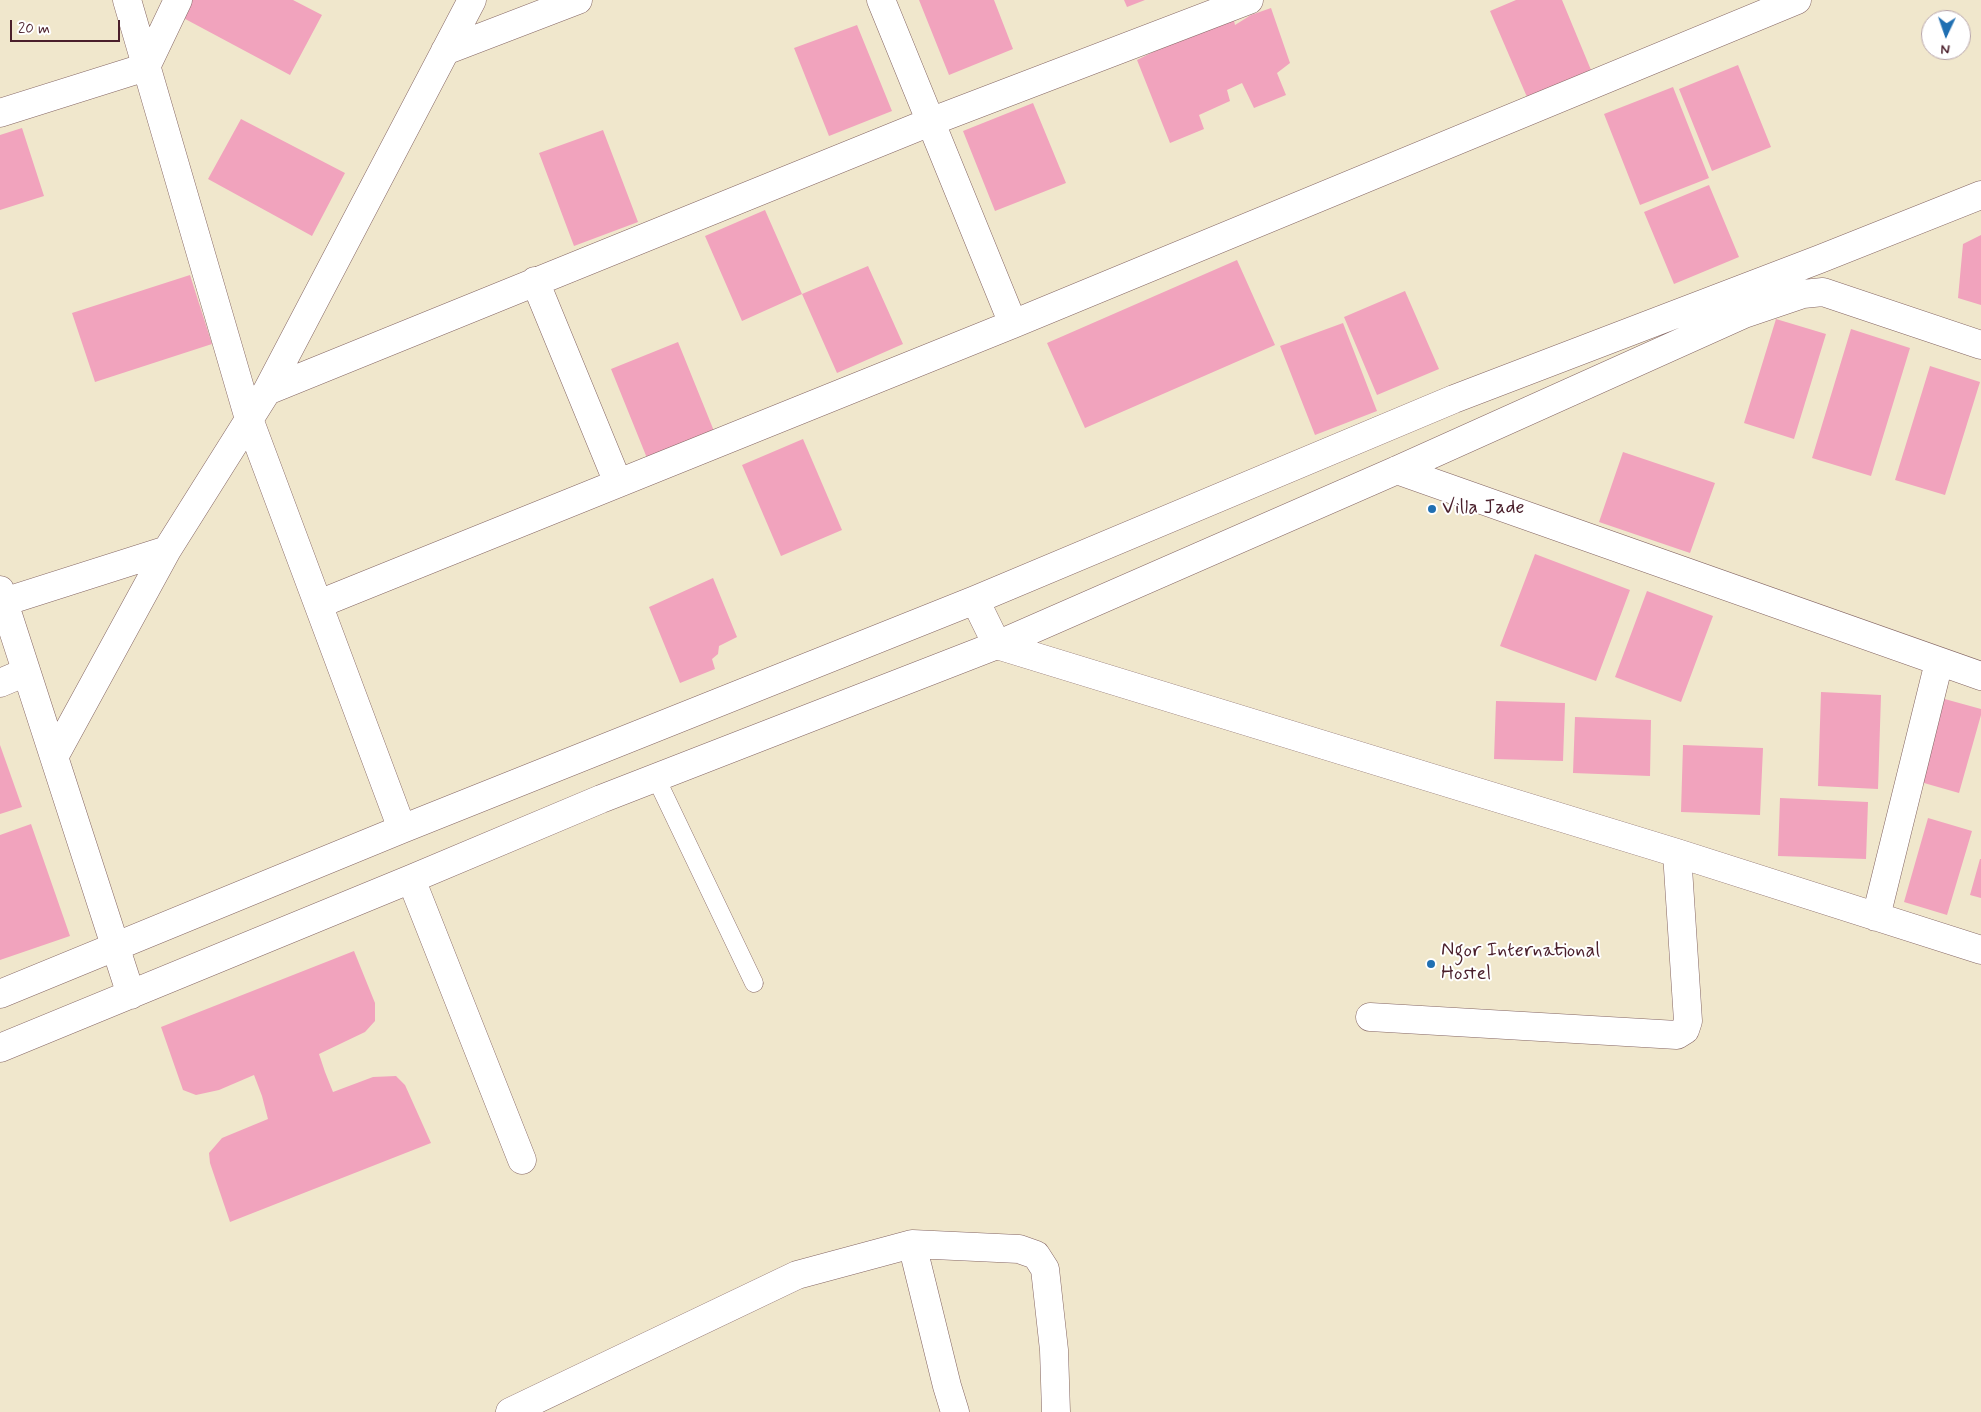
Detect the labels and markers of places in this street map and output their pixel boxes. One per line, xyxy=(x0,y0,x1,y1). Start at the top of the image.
place label: Villa Jade xyxy=(1442,497,1525,521)
marker: Villa Jade xyxy=(1426,503,1438,515)
place label: Ngor International Hostel xyxy=(1441,940,1600,987)
marker: Ngor International Hostel xyxy=(1425,958,1437,970)

